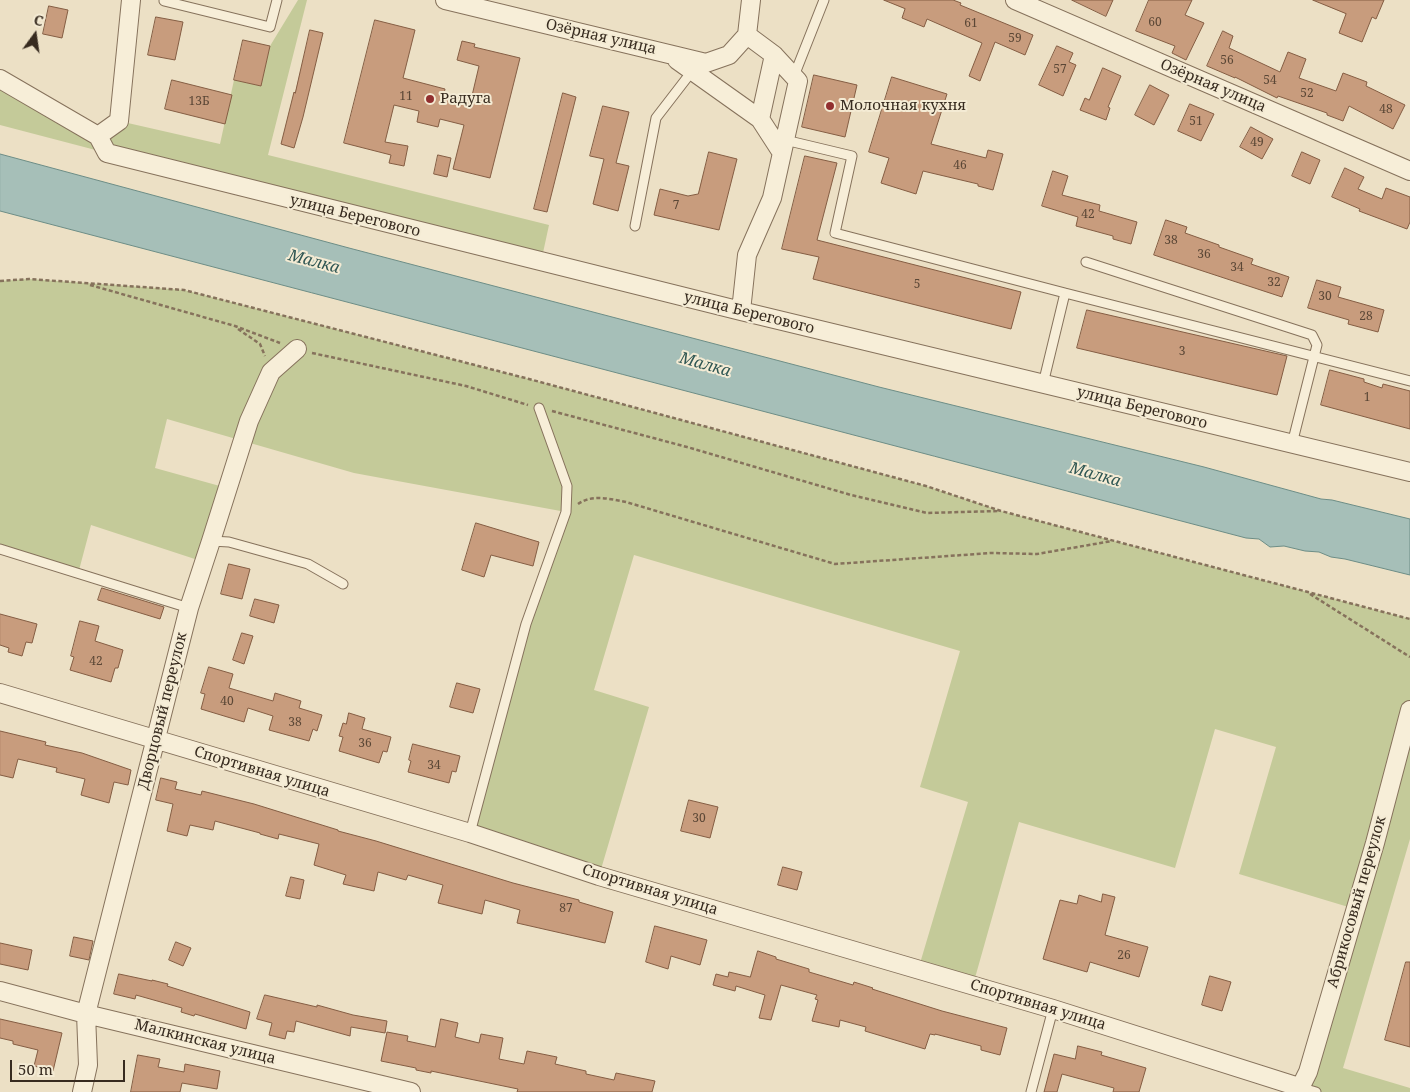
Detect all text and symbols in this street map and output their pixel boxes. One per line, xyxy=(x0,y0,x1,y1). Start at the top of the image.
north arrow xyxy=(10,10,60,60)
text: С xyxy=(32,10,46,30)
street label: Озёрная улица xyxy=(544,16,658,58)
house number: 60 xyxy=(1148,16,1162,30)
house number: 61 xyxy=(964,17,978,31)
house number: 59 xyxy=(1008,32,1022,46)
house number: 56 xyxy=(1220,54,1234,68)
street label: Озёрная улица xyxy=(1157,56,1269,116)
house number: 57 xyxy=(1053,63,1067,77)
house number: 54 xyxy=(1263,74,1277,88)
house number: 52 xyxy=(1300,87,1314,101)
house number: 11 xyxy=(399,90,413,104)
place label: Радуга xyxy=(440,90,491,108)
marker: Радуга xyxy=(424,93,436,105)
house number: 13Б xyxy=(189,95,209,109)
place label: Молочная кухня xyxy=(840,97,966,115)
marker: Молочная кухня xyxy=(824,100,836,112)
house number: 48 xyxy=(1379,103,1393,117)
house number: 51 xyxy=(1189,115,1203,129)
house number: 49 xyxy=(1250,136,1264,150)
house number: 46 xyxy=(953,159,967,173)
street label: улица Берегового xyxy=(288,191,422,241)
house number: 7 xyxy=(673,199,679,213)
house number: 42 xyxy=(1081,208,1095,222)
house number: 38 xyxy=(1164,234,1178,248)
water label: Малка xyxy=(286,246,342,278)
house number: 36 xyxy=(1197,248,1211,262)
house number: 34 xyxy=(1230,261,1244,275)
house number: 32 xyxy=(1267,276,1281,290)
house number: 5 xyxy=(914,278,920,292)
street label: улица Берегового xyxy=(682,288,816,338)
house number: 30 xyxy=(1318,290,1332,304)
house number: 28 xyxy=(1359,310,1373,324)
house number: 3 xyxy=(1179,345,1185,359)
water label: Малка xyxy=(677,349,733,381)
street label: улица Берегового xyxy=(1075,383,1209,433)
house number: 1 xyxy=(1364,391,1370,405)
water label: Малка xyxy=(1067,459,1123,491)
street label: Дворцовый переулок xyxy=(135,630,191,792)
house number: 42 xyxy=(89,655,103,669)
house number: 40 xyxy=(220,695,234,709)
house number: 38 xyxy=(288,716,302,730)
house number: 36 xyxy=(358,737,372,751)
street label: Спортивная улица xyxy=(192,743,332,801)
house number: 34 xyxy=(427,759,441,773)
house number: 30 xyxy=(692,812,706,826)
street label: Абрикосовый переулок xyxy=(1324,814,1390,990)
street label: Спортивная улица xyxy=(580,861,720,919)
house number: 87 xyxy=(559,902,573,916)
house number: 26 xyxy=(1117,949,1131,963)
street label: Спортивная улица xyxy=(968,976,1108,1034)
street label: Малкинская улица xyxy=(133,1016,277,1068)
scale bar xyxy=(12,1050,128,1082)
text: 50 m xyxy=(18,1059,53,1079)

